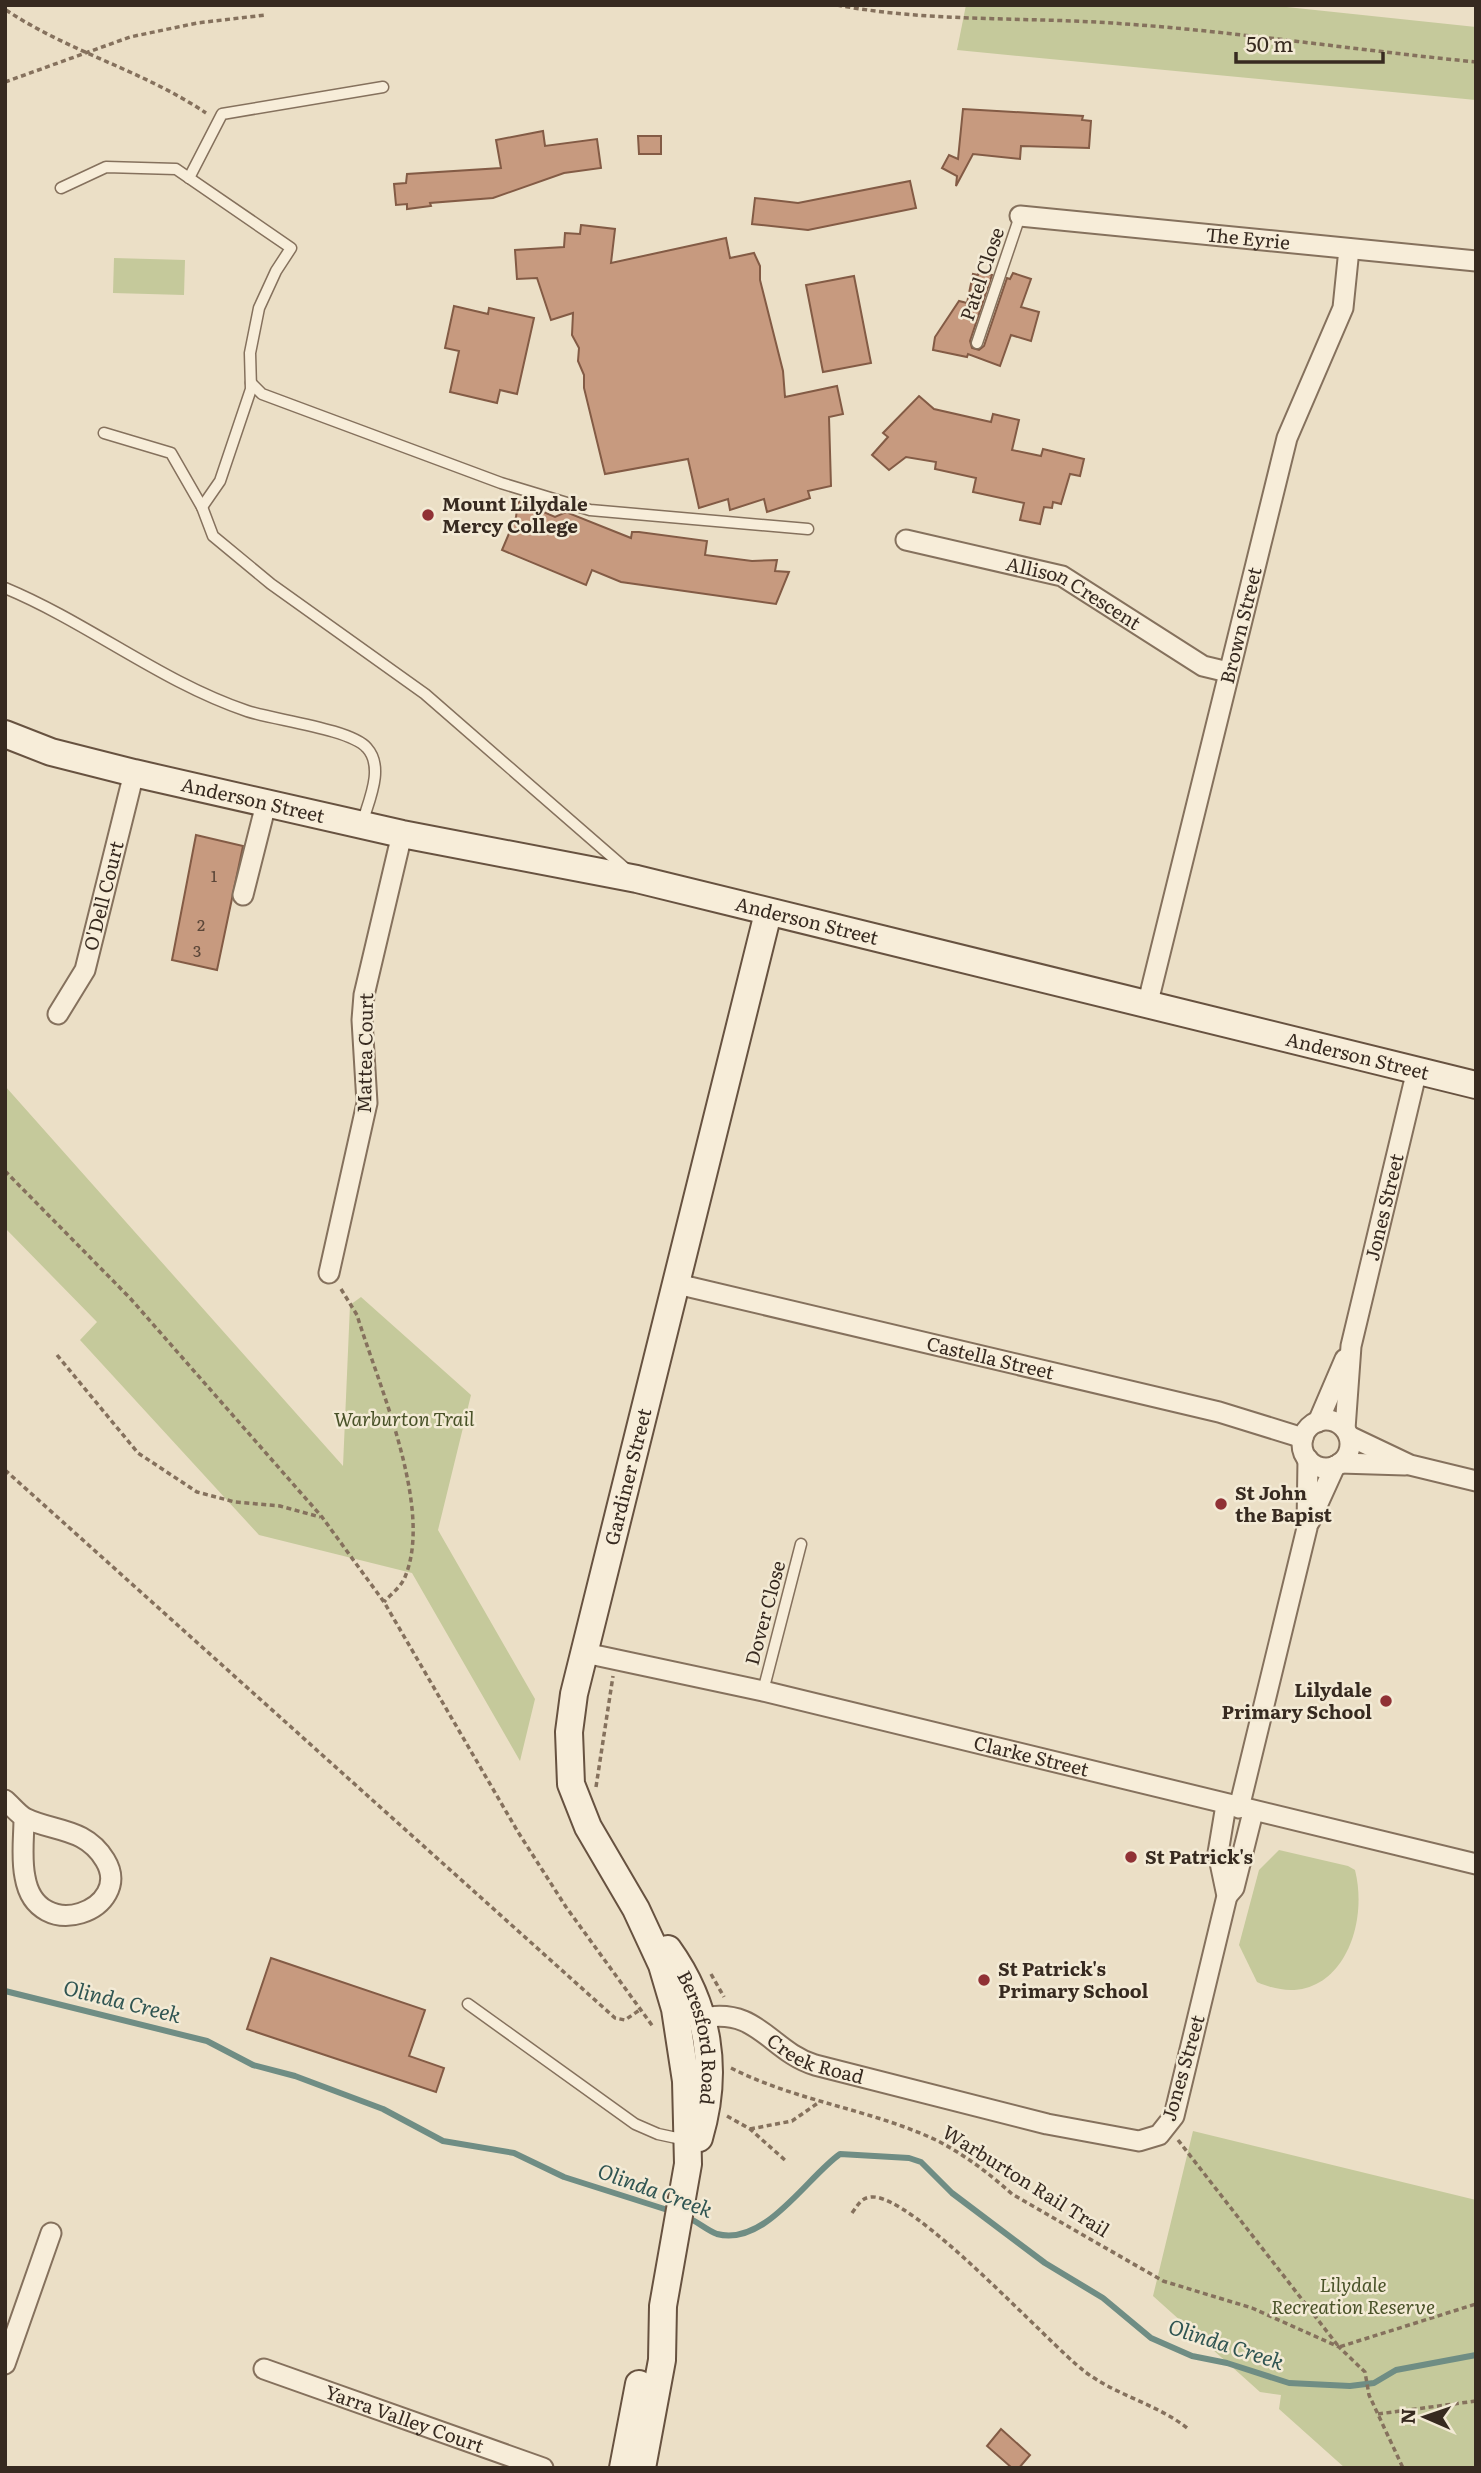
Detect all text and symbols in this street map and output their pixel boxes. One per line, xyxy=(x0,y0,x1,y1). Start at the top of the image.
scale bar xyxy=(1236,21,1383,65)
text: 50 m xyxy=(1246,27,1293,58)
street label: The Eyrie xyxy=(1204,219,1292,256)
street label: Patel Close xyxy=(952,223,1010,324)
place label: Mount Lilydale Mercy College xyxy=(442,489,588,539)
marker: Mount Lilydale Mercy College xyxy=(420,507,436,523)
street label: Allison Crescent xyxy=(1003,549,1147,636)
street label: Brown Street xyxy=(1212,563,1268,687)
street label: Anderson Street xyxy=(179,769,328,829)
street label: O'Dell Court xyxy=(75,837,130,954)
house number: 1 xyxy=(211,863,218,887)
street label: Anderson Street xyxy=(733,889,882,951)
house number: 2 xyxy=(197,912,205,936)
house number: 3 xyxy=(193,938,201,962)
street label: Mattea Court xyxy=(349,992,379,1113)
street label: Anderson Street xyxy=(1283,1024,1433,1086)
street label: Jones Street xyxy=(1357,1150,1410,1263)
street label: Castella Street xyxy=(924,1328,1057,1386)
park label: Warburton Trail xyxy=(334,1404,475,1432)
street label: Gardiner Street xyxy=(596,1405,658,1548)
place label: St John the Bapist xyxy=(1235,1478,1333,1528)
marker: St John the Bapist xyxy=(1213,1496,1229,1512)
street label: Dover Close xyxy=(737,1557,791,1668)
place label: Lilydale Primary School xyxy=(1222,1675,1372,1725)
marker: Lilydale Primary School xyxy=(1378,1693,1394,1709)
street label: Clarke Street xyxy=(971,1728,1092,1783)
place label: St Patrick's xyxy=(1145,1842,1253,1870)
marker: St Patrick's xyxy=(1123,1849,1139,1865)
place label: St Patrick's Primary School xyxy=(998,1954,1149,2004)
street label: Beresford Road xyxy=(671,1965,724,2107)
water label: Olinda Creek xyxy=(61,1970,185,2029)
marker: St Patrick's Primary School xyxy=(976,1972,992,1988)
street label: Jones Street xyxy=(1153,2011,1211,2124)
street label: Creek Road xyxy=(762,2026,867,2090)
street label: Warburton Rail Trail xyxy=(938,2117,1115,2243)
water label: Olinda Creek xyxy=(594,2154,718,2224)
park label: Lilydale Recreation Reserve xyxy=(1271,2270,1435,2320)
water label: Olinda Creek xyxy=(1165,2309,1289,2376)
street label: Yarra Valley Court xyxy=(321,2377,488,2459)
north arrow xyxy=(1390,2382,1460,2452)
text: N xyxy=(1393,2408,1421,2425)

